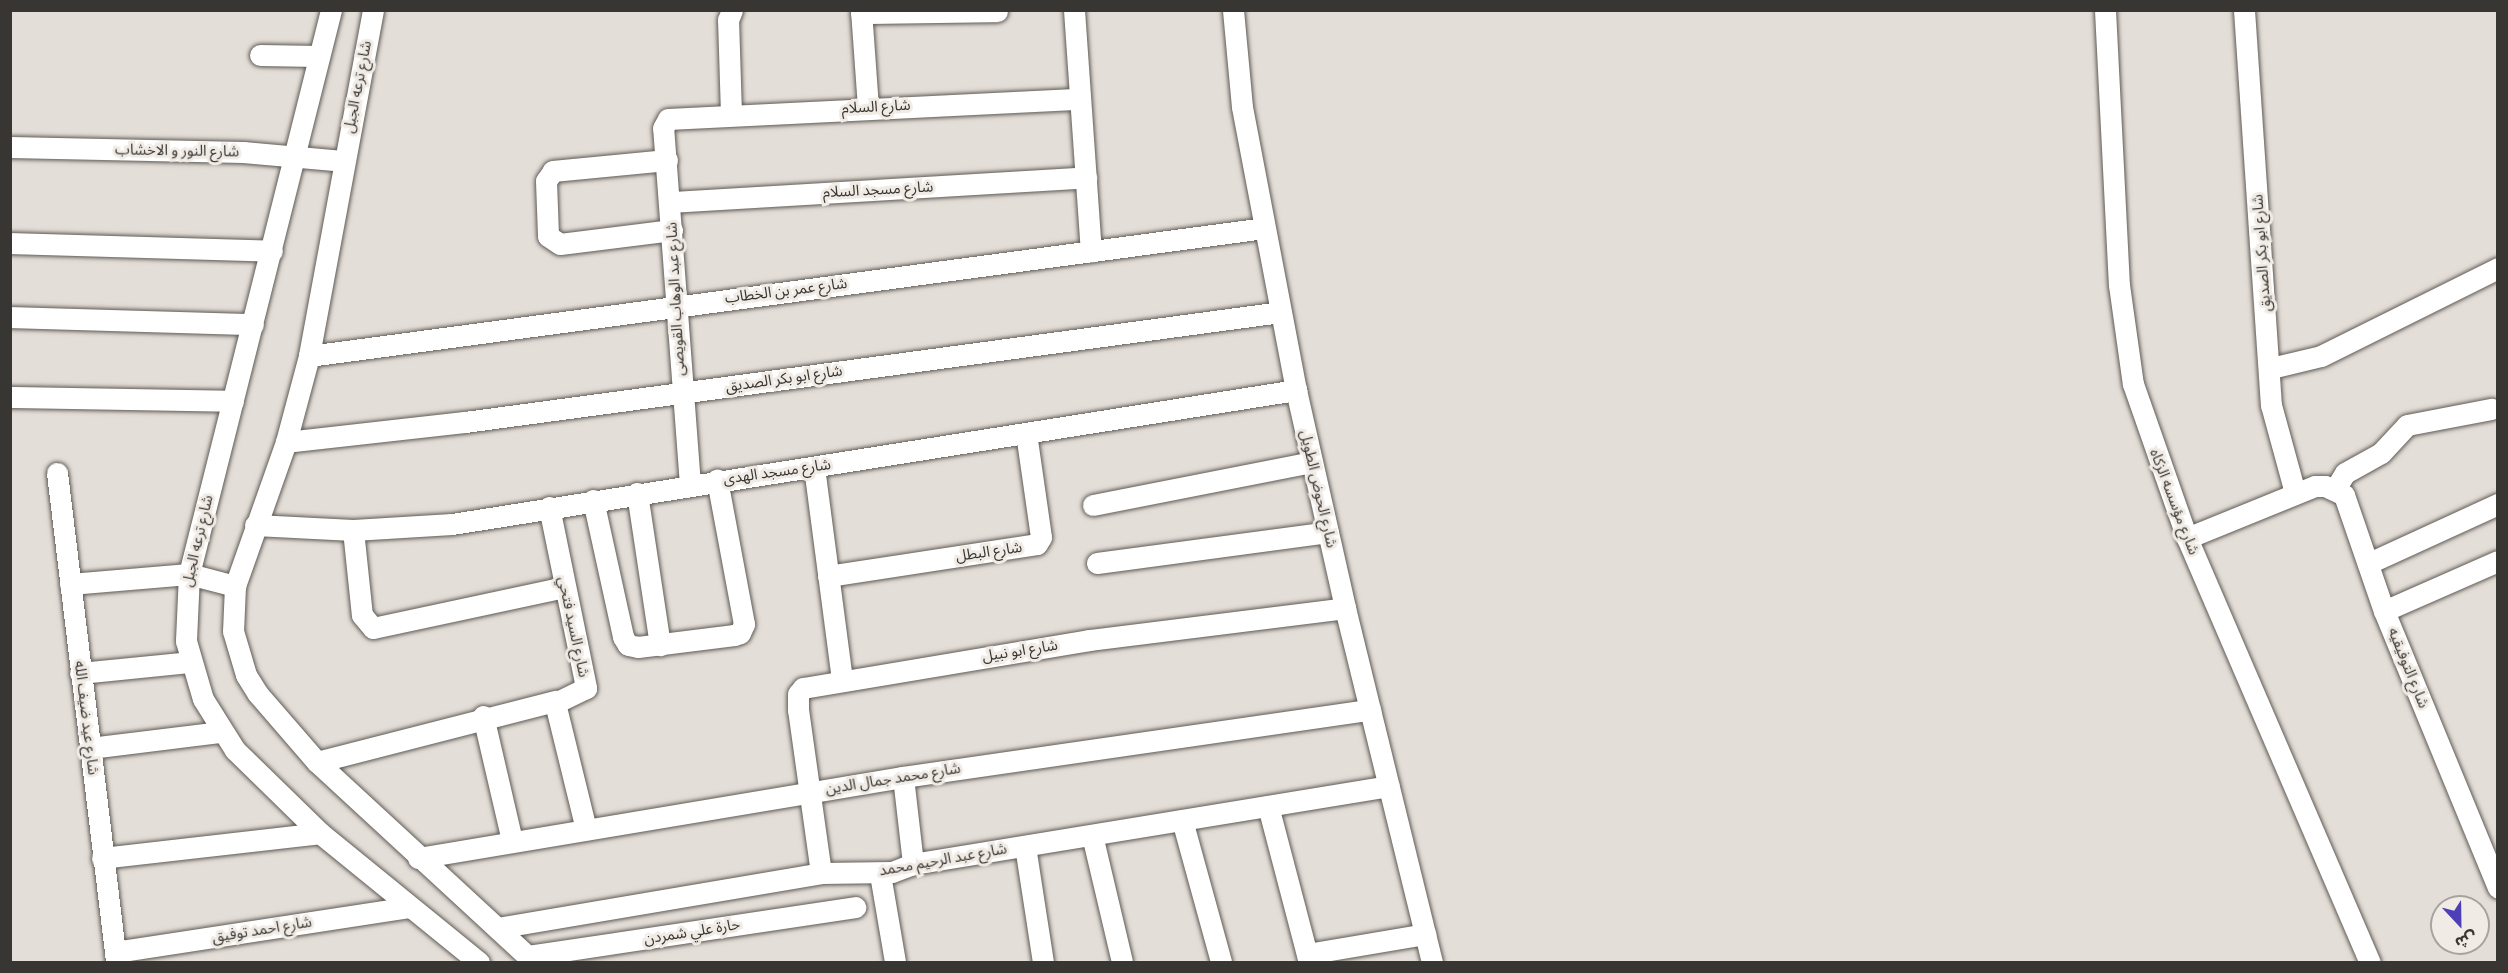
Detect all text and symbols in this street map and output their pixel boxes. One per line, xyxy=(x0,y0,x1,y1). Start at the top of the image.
street label: شارع ترعه الجبل xyxy=(340,39,376,135)
street label: شارع السلام xyxy=(841,96,911,118)
street label: شارع النور و الاخشاب xyxy=(115,141,239,161)
street label: شارع مسجد السلام xyxy=(822,178,934,202)
street label: شارع ابو بكر الصديق xyxy=(2249,194,2275,312)
street label: شارع عبد الوهاب القويصى xyxy=(663,222,689,376)
street label: شارع عمر بن الخطاب xyxy=(724,275,848,307)
street label: شارع ابو بكر الصديق xyxy=(724,362,844,396)
street label: شارع الحوض الطويل xyxy=(1296,428,1340,550)
street label: شارع مؤسسه الزكاه xyxy=(2146,446,2202,558)
street label: شارع مسجد الهدى xyxy=(722,456,832,488)
street label: شارع ترعه الجبل xyxy=(179,493,217,589)
street label: شارع البطل xyxy=(955,538,1023,566)
street label: شارع السيد فتحي xyxy=(554,575,592,679)
street label: شارع التوفيقيه xyxy=(2384,625,2432,711)
street label: شارع ابو نبيل xyxy=(981,636,1059,666)
street label: شارع عيد ضيف الله xyxy=(70,660,102,776)
street label: شارع محمد جمال الدين xyxy=(824,759,962,799)
street label: شارع عبد الرحيم محمد xyxy=(878,840,1008,880)
north arrow xyxy=(2430,895,2490,955)
street label: شارع احمد توفيق xyxy=(211,913,313,947)
street label: حارة علي شمردن xyxy=(643,916,741,948)
text: ش xyxy=(2452,926,2480,953)

